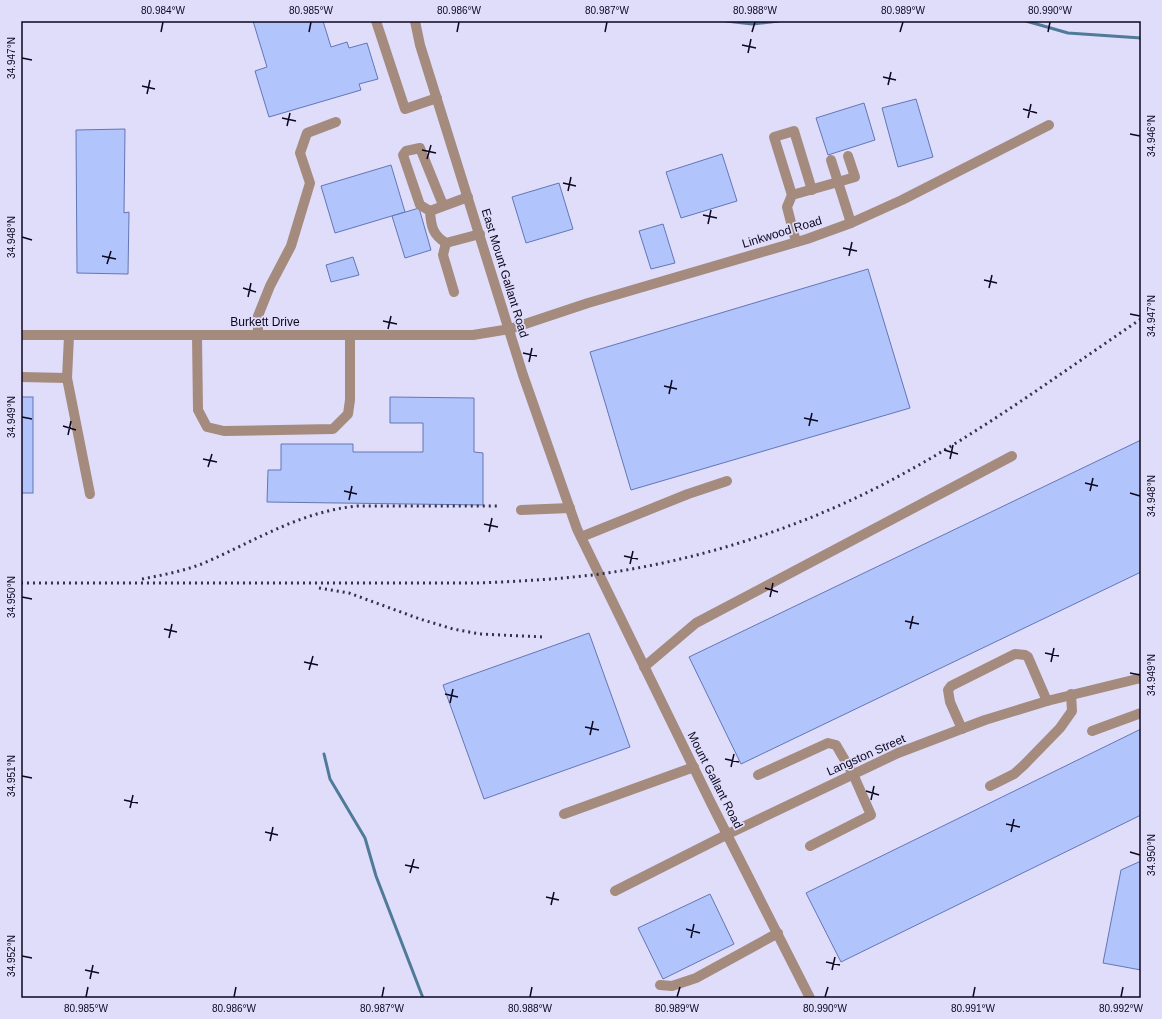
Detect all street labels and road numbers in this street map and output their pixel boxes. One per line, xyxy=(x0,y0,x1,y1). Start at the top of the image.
street label: East Mount Gallant Road xyxy=(479,207,531,339)
street label: Linkwood Road xyxy=(740,213,824,251)
street label: Burkett Drive xyxy=(230,315,300,329)
street label: Mount Gallant Road xyxy=(685,729,745,831)
street label: Langston Street xyxy=(824,731,908,779)

